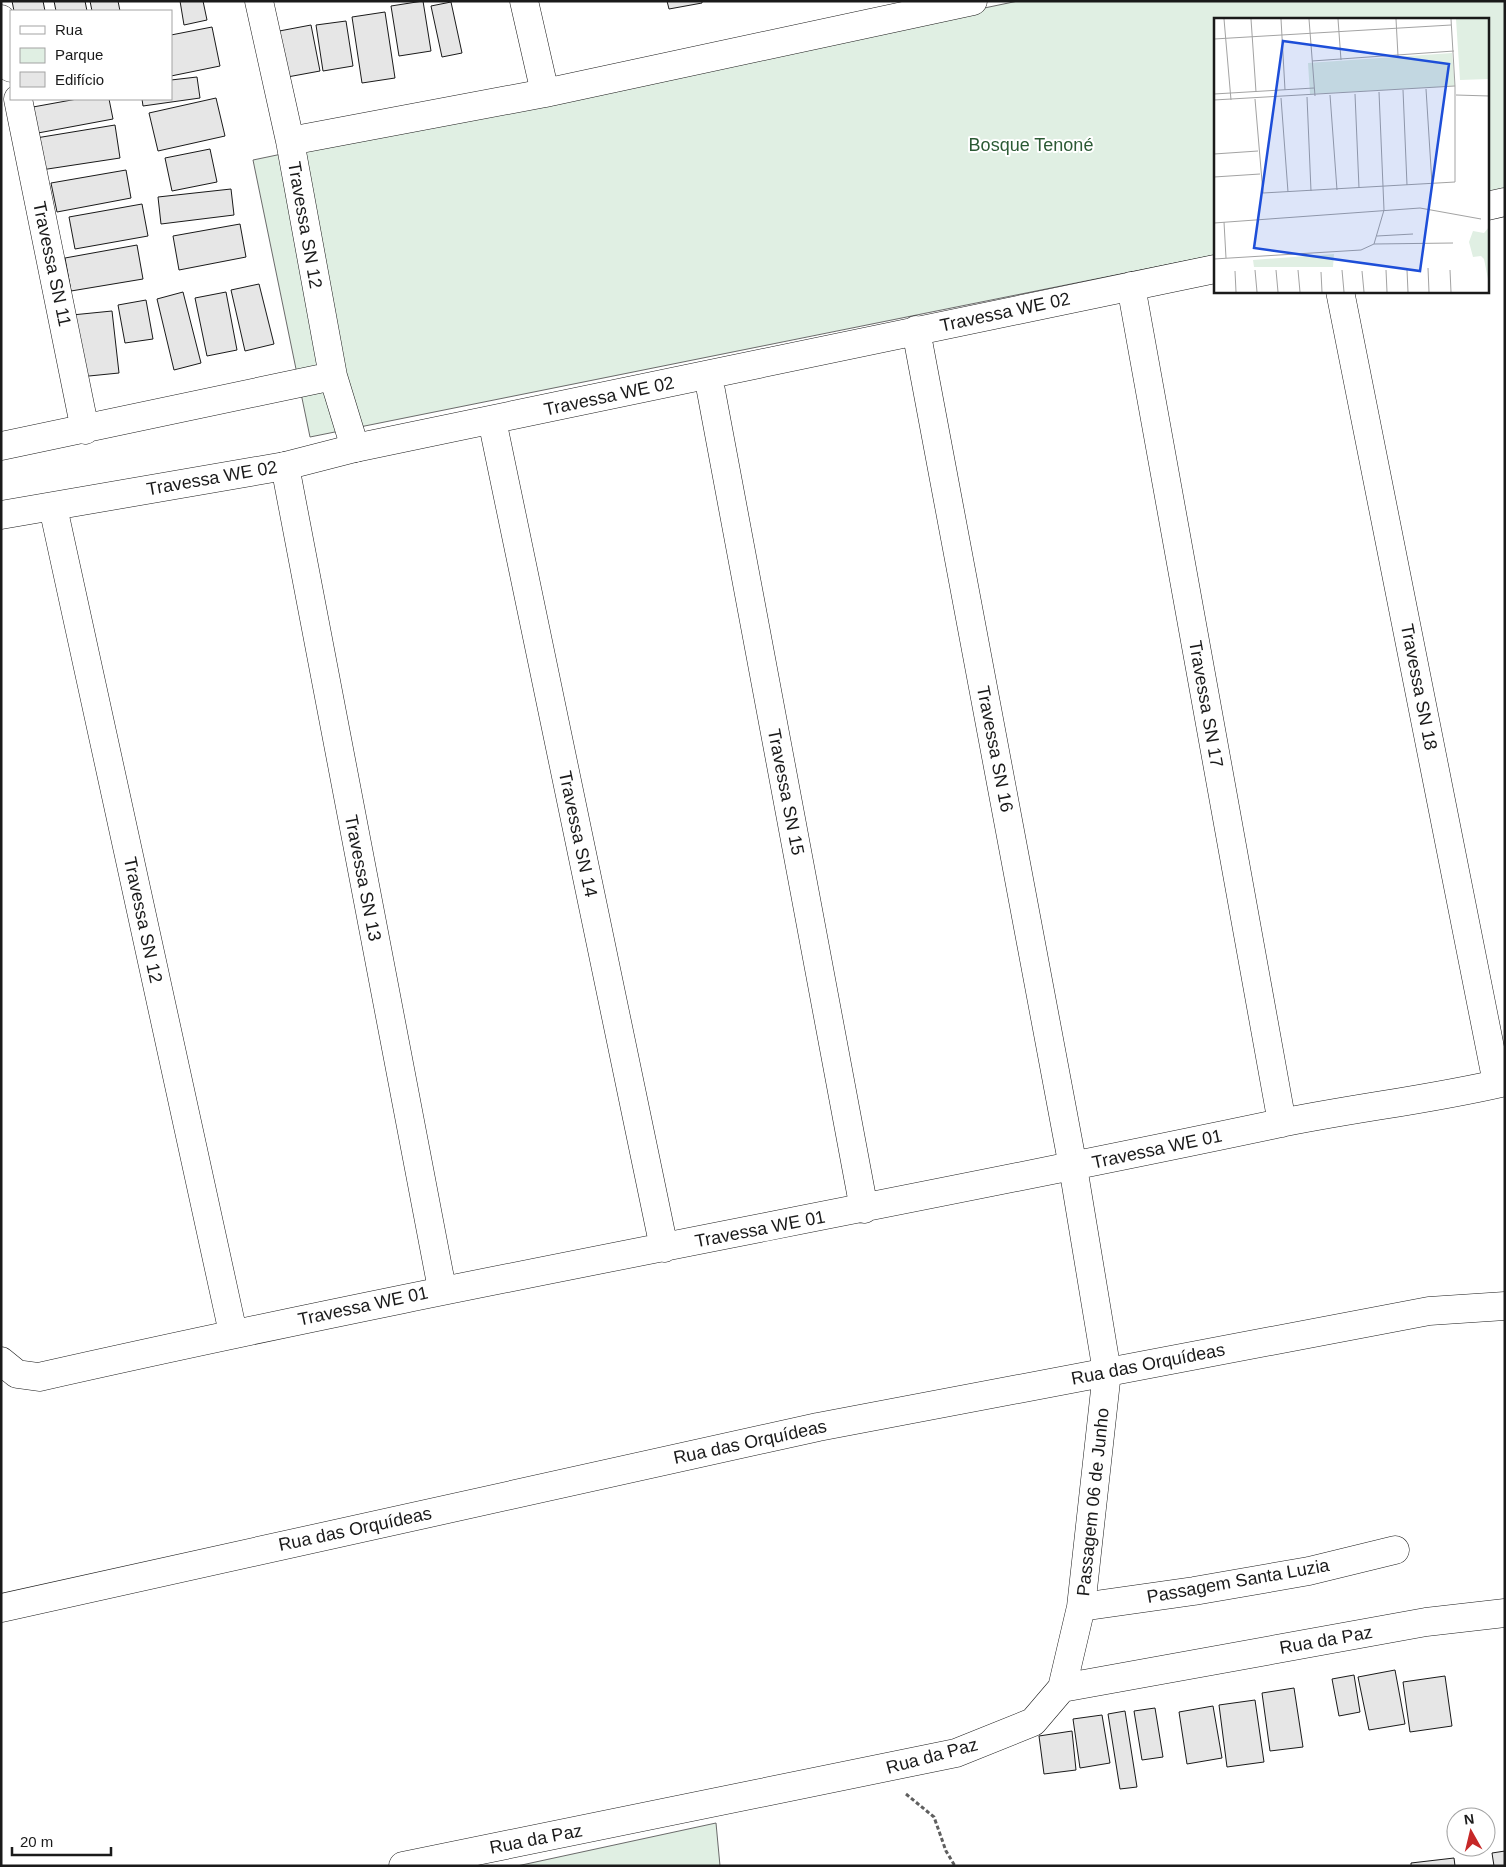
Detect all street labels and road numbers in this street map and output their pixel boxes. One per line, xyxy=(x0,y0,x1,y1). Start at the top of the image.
street label: Travessa SN 12 xyxy=(284,160,326,290)
street label: Travessa SN 11 xyxy=(29,200,75,328)
street label: Travessa WE 02 xyxy=(938,288,1072,336)
street label: Travessa WE 02 xyxy=(542,372,676,420)
street label: Travessa WE 02 xyxy=(145,457,279,499)
street label: Travessa SN 18 xyxy=(1397,622,1441,752)
street label: Travessa SN 17 xyxy=(1185,639,1227,769)
street label: Travessa SN 16 xyxy=(973,684,1017,814)
street label: Travessa SN 15 xyxy=(764,727,808,857)
street label: Travessa SN 14 xyxy=(555,769,601,899)
street label: Travessa SN 13 xyxy=(341,813,385,943)
street label: Travessa SN 12 xyxy=(120,855,166,985)
street label: Travessa WE 01 xyxy=(1090,1125,1224,1173)
street label: Travessa WE 01 xyxy=(693,1207,827,1251)
street label: Travessa WE 01 xyxy=(296,1282,430,1330)
street label: Rua das Orquídeas xyxy=(1069,1339,1227,1389)
street label: Passagem 06 de Junho xyxy=(1073,1407,1113,1597)
street label: Rua das Orquídeas xyxy=(672,1416,828,1468)
street label: Rua das Orquídeas xyxy=(277,1503,433,1555)
street label: Passagem Santa Luzia xyxy=(1145,1555,1332,1607)
street label: Rua da Paz xyxy=(1278,1622,1374,1658)
street label: Rua da Paz xyxy=(884,1734,980,1778)
street label: Rua da Paz xyxy=(488,1820,584,1858)

